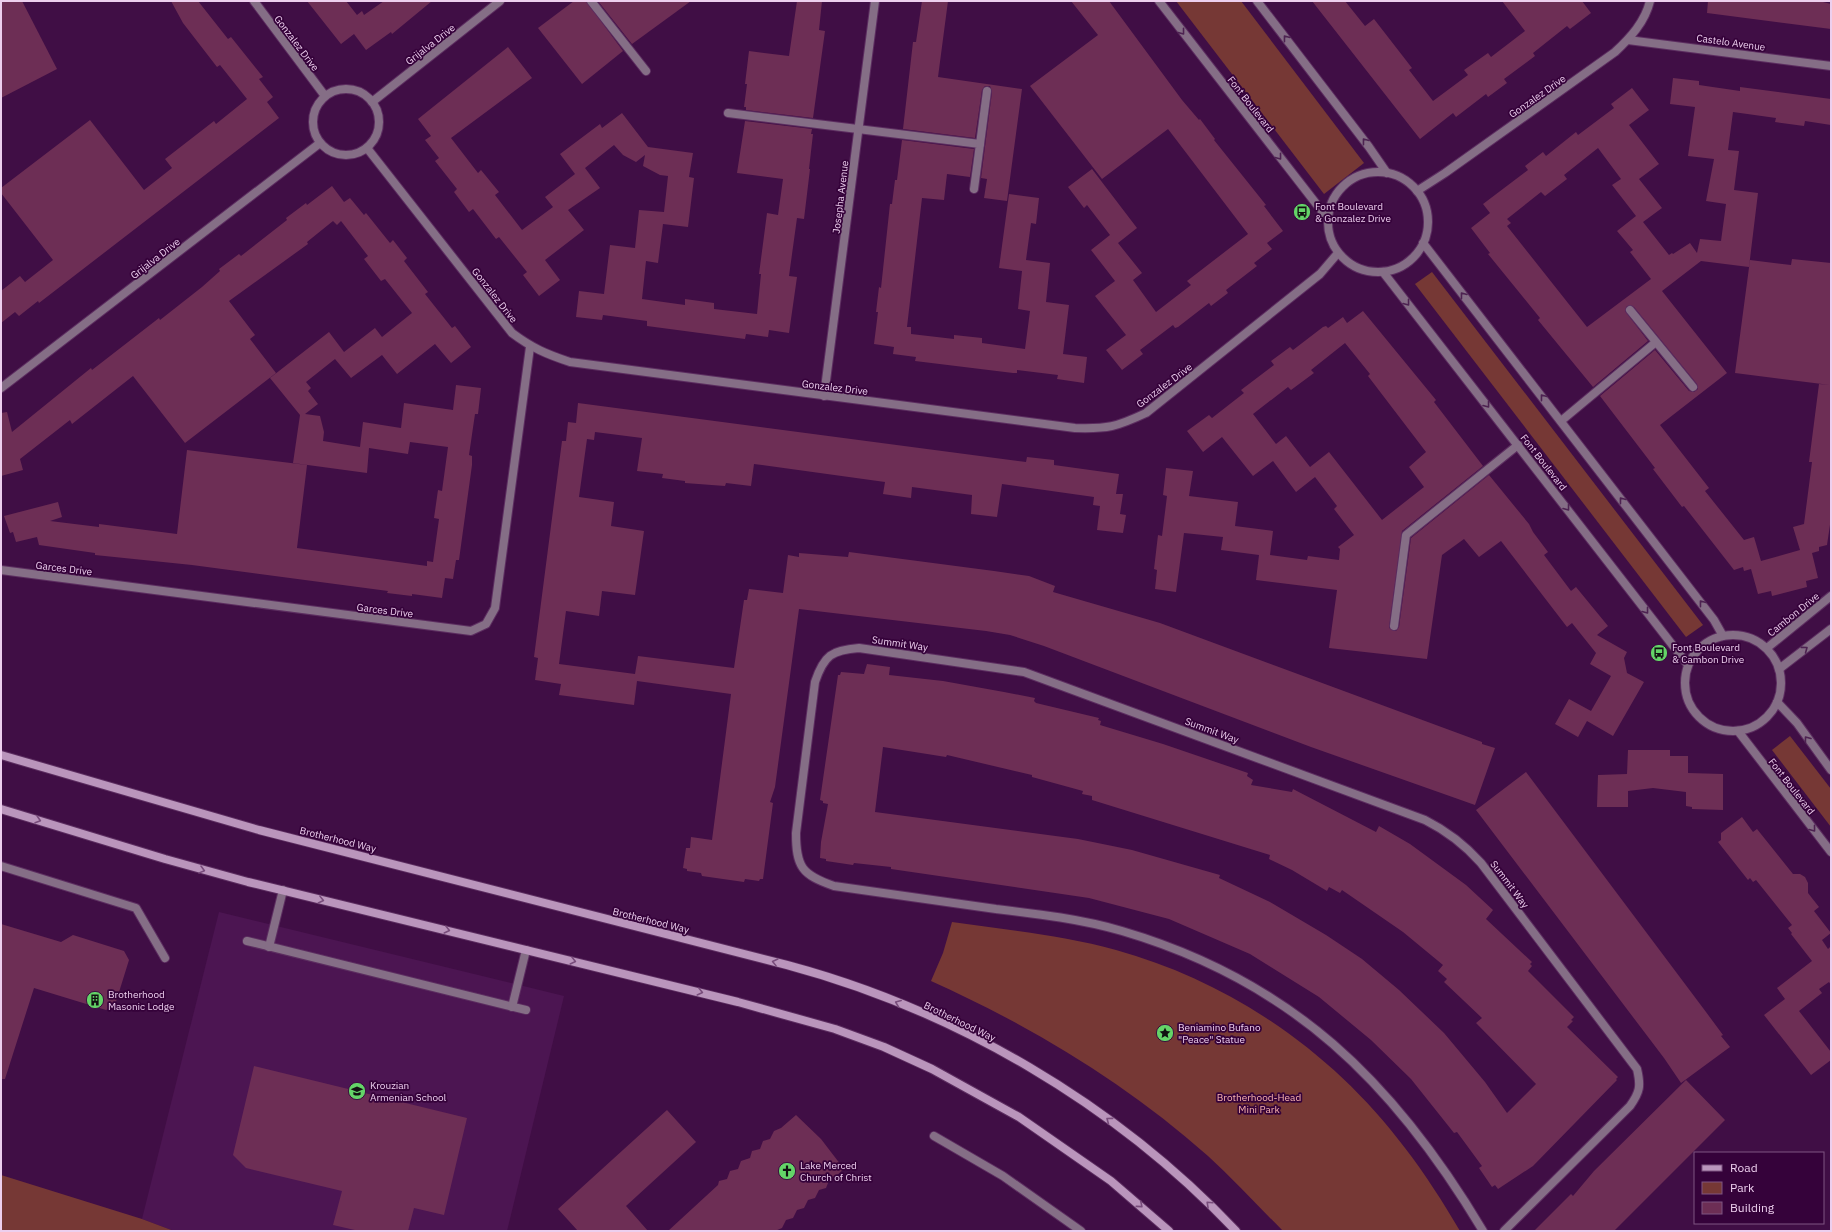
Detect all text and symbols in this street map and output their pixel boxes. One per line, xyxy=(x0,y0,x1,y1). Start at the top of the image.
street label: Gonzalez Drive xyxy=(271,13,322,74)
street label: Grijalva Drive xyxy=(403,21,458,68)
one-way arrow xyxy=(1178,27,1185,34)
street label: Castelo Avenue xyxy=(1696,31,1767,54)
one-way arrow xyxy=(1283,36,1290,43)
street label: Gonzalez Drive xyxy=(1506,72,1569,121)
street label: Font Boulevard xyxy=(1225,74,1277,135)
one-way arrow xyxy=(1363,139,1370,146)
one-way arrow xyxy=(1274,153,1282,160)
street label: Josepha Avenue xyxy=(830,159,851,234)
place label: Font Boulevard & Gonzalez Drive xyxy=(1315,200,1391,225)
bus stop icon: Font Boulevard & Gonzalez Drive xyxy=(1292,202,1312,222)
street label: Grijalva Drive xyxy=(128,235,183,282)
street label: Gonzalez Drive xyxy=(469,265,521,326)
one-way arrow xyxy=(1461,292,1468,299)
one-way arrow xyxy=(1403,298,1410,305)
street label: Gonzalez Drive xyxy=(1134,360,1195,411)
street label: Gonzalez Drive xyxy=(801,377,869,398)
one-way arrow xyxy=(1541,395,1548,402)
one-way arrow xyxy=(1483,401,1490,408)
street label: Font Boulevard xyxy=(1518,432,1570,493)
one-way arrow xyxy=(1620,498,1627,505)
one-way arrow xyxy=(1562,504,1570,511)
street label: Garces Drive xyxy=(35,559,93,578)
street label: Cambon Drive xyxy=(1765,589,1822,639)
street label: Garces Drive xyxy=(356,601,414,620)
one-way arrow xyxy=(1699,601,1706,608)
one-way arrow xyxy=(1642,606,1649,613)
street label: Summit Way xyxy=(871,633,929,654)
place label: Font Boulevard & Cambon Drive xyxy=(1672,641,1745,666)
bus stop icon: Font Boulevard & Cambon Drive xyxy=(1649,643,1669,663)
one-way arrow xyxy=(1801,646,1808,654)
street label: Summit Way xyxy=(1183,715,1241,746)
one-way arrow xyxy=(1805,736,1812,743)
street label: Font Boulevard xyxy=(1766,756,1818,817)
one-way arrow xyxy=(35,816,42,824)
street label: Brotherhood Way xyxy=(298,824,377,855)
one-way arrow xyxy=(1808,824,1815,831)
street label: Summit Way xyxy=(1487,858,1532,911)
one-way arrow xyxy=(199,865,206,873)
one-way arrow xyxy=(318,895,324,903)
street label: Brotherhood Way xyxy=(611,905,690,936)
one-way arrow xyxy=(444,926,450,934)
one-way arrow xyxy=(570,957,577,965)
one-way arrow xyxy=(772,958,779,967)
place label: Brotherhood Masonic Lodge xyxy=(108,988,175,1013)
one-way arrow xyxy=(697,988,703,996)
building icon: Brotherhood Masonic Lodge xyxy=(85,990,105,1010)
street label: Brotherhood Way xyxy=(922,998,998,1044)
one-way arrow xyxy=(895,1000,902,1008)
place label: Beniamino Bufano "Peace" Statue xyxy=(1178,1021,1261,1046)
place icon: Beniamino Bufano "Peace" Statue xyxy=(1155,1023,1175,1043)
place label: Krouzian Armenian School xyxy=(370,1079,447,1104)
school or university icon: Krouzian Armenian School xyxy=(347,1081,367,1101)
park label: Brotherhood-Head Mini Park xyxy=(1217,1091,1301,1116)
one-way arrow xyxy=(1106,1118,1113,1125)
legend xyxy=(1694,1152,1824,1224)
place label: Lake Merced Church of Christ xyxy=(800,1159,872,1184)
text: Road xyxy=(1730,1160,1758,1175)
church icon: Lake Merced Church of Christ xyxy=(777,1161,797,1181)
text: Park xyxy=(1730,1180,1755,1195)
text: Building xyxy=(1730,1200,1775,1215)
one-way arrow xyxy=(1136,1201,1143,1208)
one-way arrow xyxy=(1206,1201,1214,1208)

